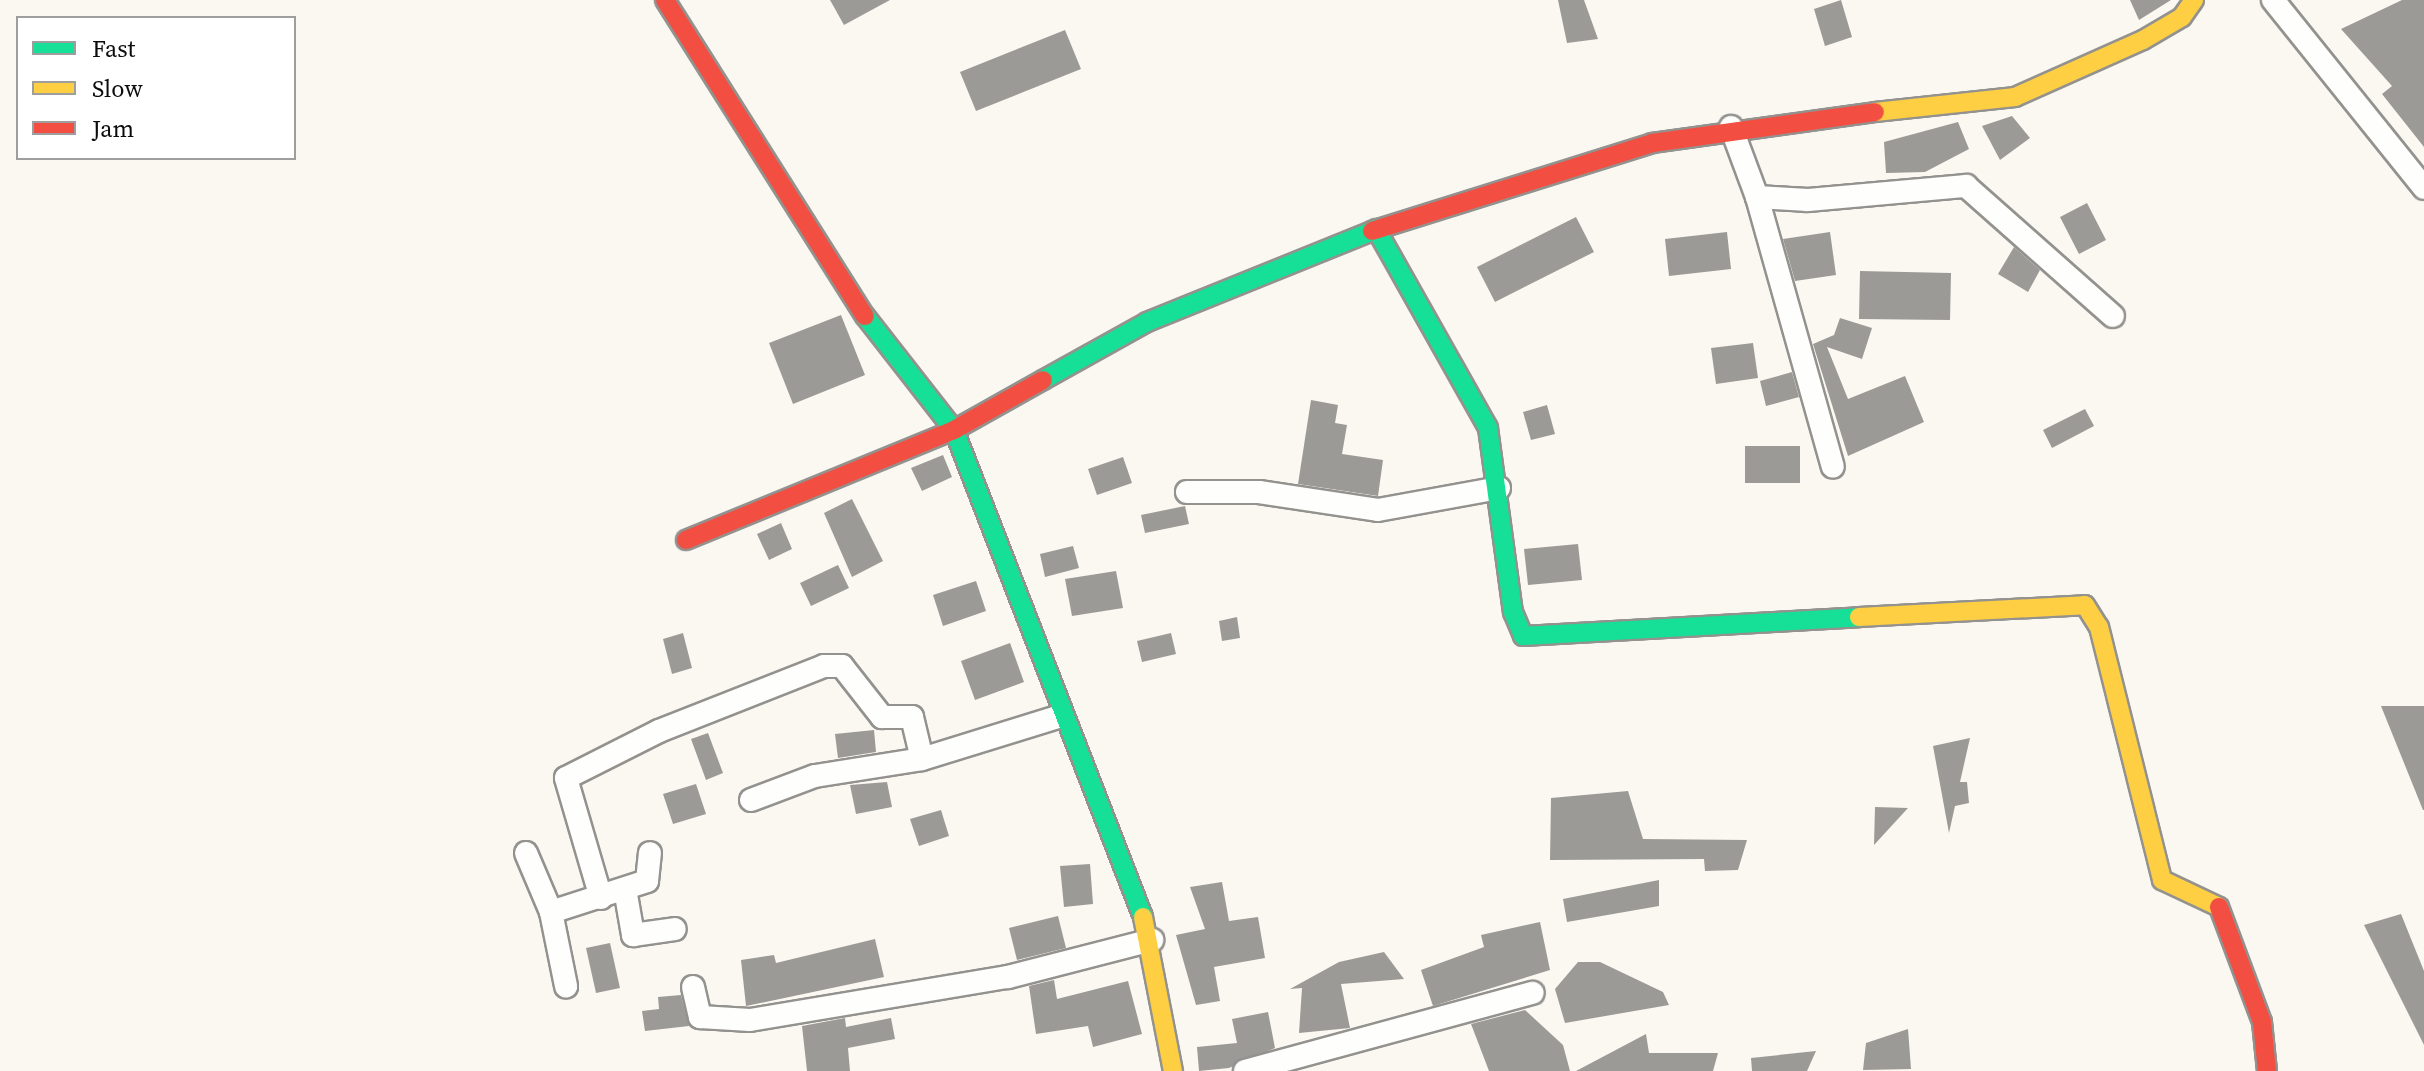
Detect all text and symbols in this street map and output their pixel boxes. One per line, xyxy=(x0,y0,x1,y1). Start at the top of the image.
legend xyxy=(16,16,296,160)
text: Fast xyxy=(92,32,135,65)
text: Slow xyxy=(92,72,143,105)
text: Jam xyxy=(92,112,134,145)

